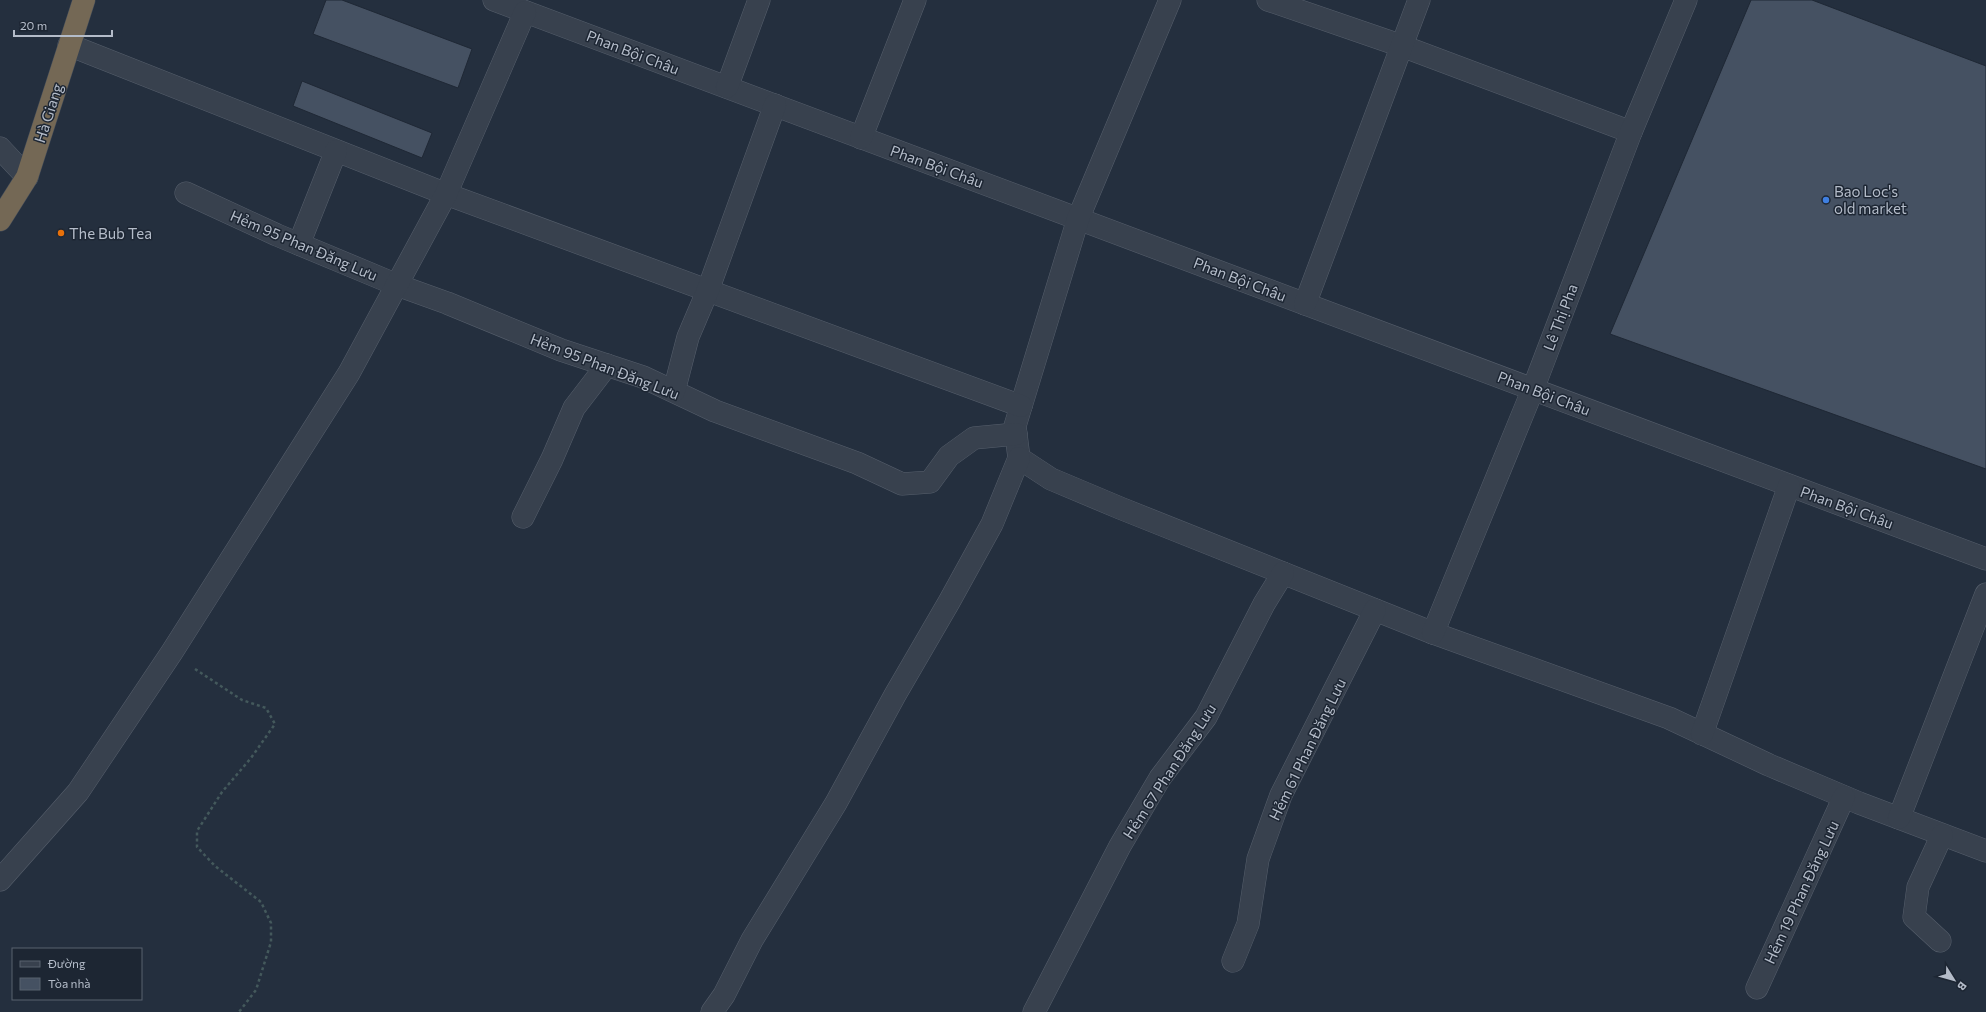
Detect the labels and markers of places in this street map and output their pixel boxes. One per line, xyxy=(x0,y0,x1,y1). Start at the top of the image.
place label: Bao Loc's old market xyxy=(1834,182,1907,217)
marker: Bao Loc's old market xyxy=(1821,195,1831,205)
place label: The Bub Tea xyxy=(69,224,152,242)
marker: The Bub Tea xyxy=(56,228,66,238)

